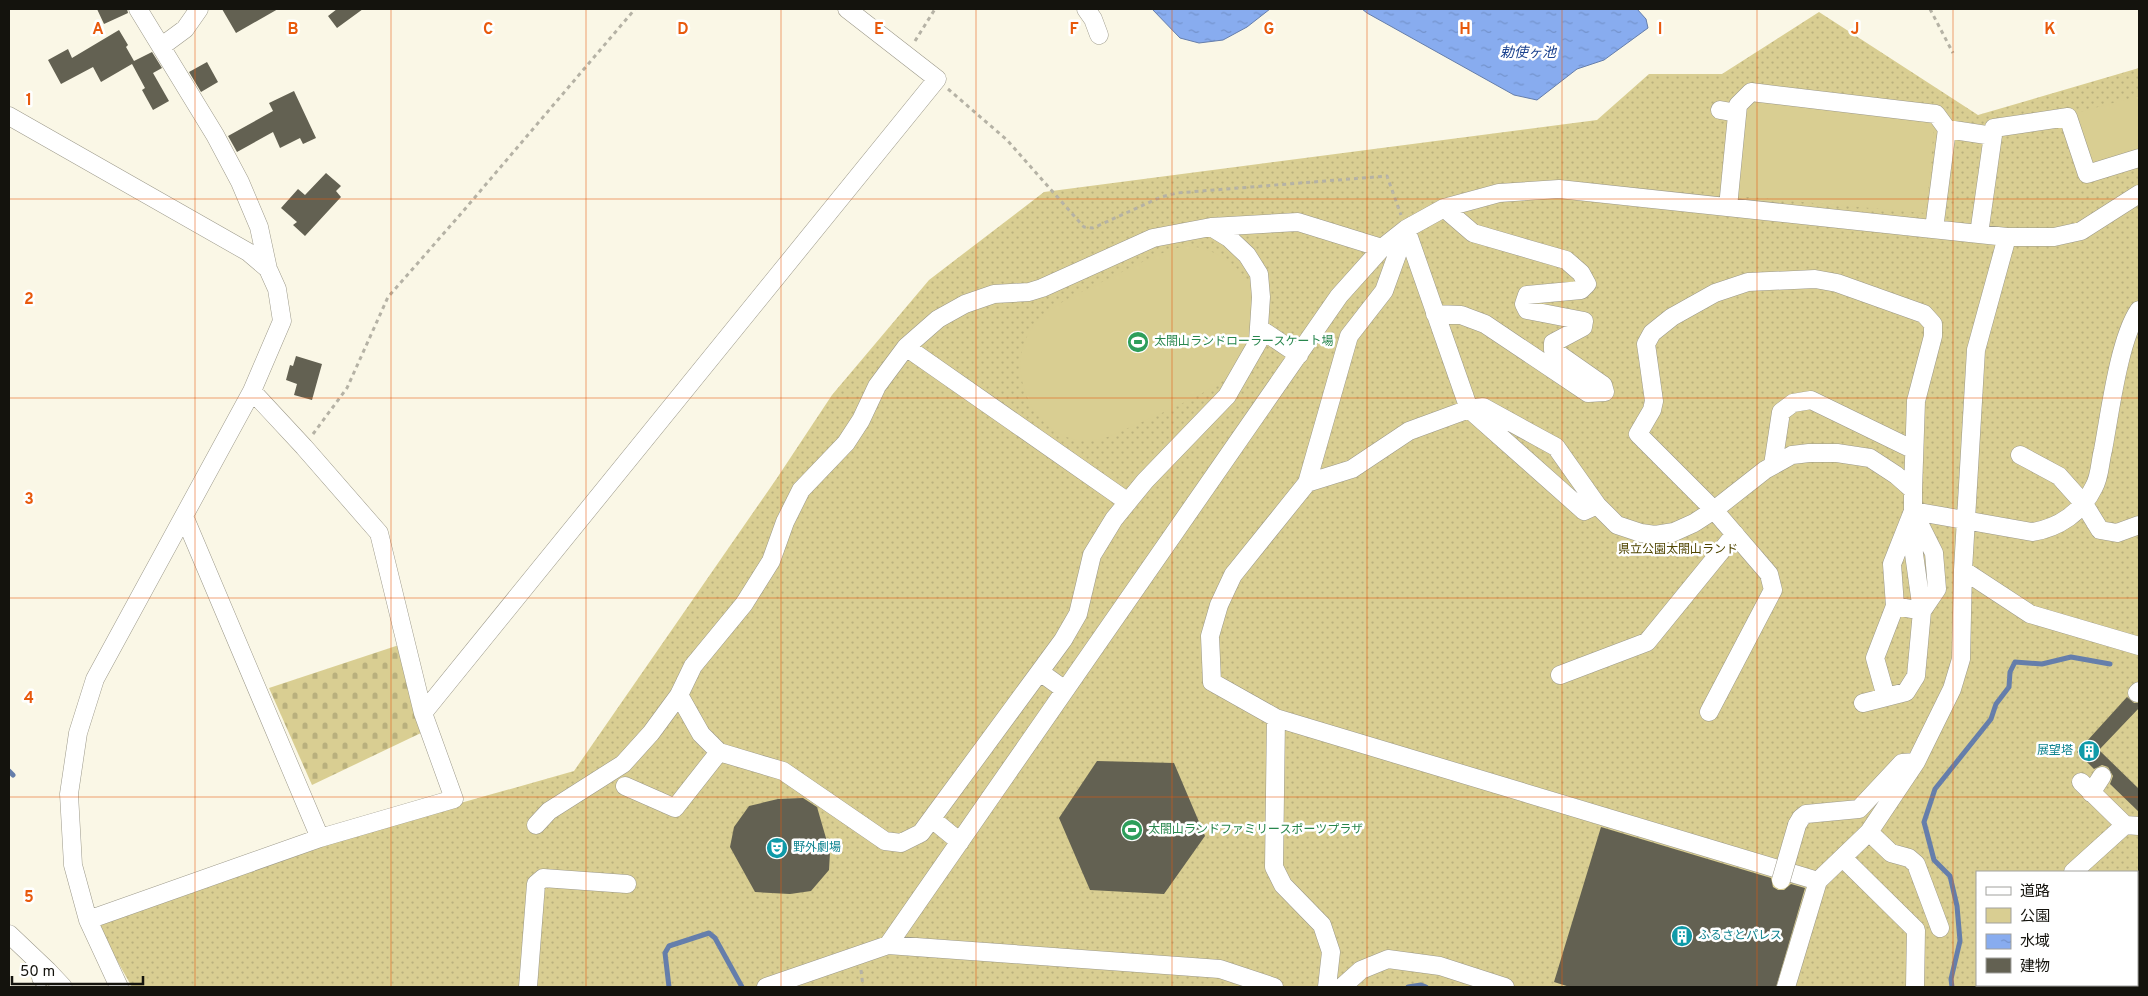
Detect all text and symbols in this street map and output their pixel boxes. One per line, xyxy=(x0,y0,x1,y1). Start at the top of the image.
text: A xyxy=(92,20,104,40)
text: B xyxy=(287,20,299,40)
text: C xyxy=(483,20,493,40)
text: D xyxy=(677,20,689,40)
text: E xyxy=(874,20,884,40)
text: F xyxy=(1069,20,1079,40)
text: G xyxy=(1264,20,1274,40)
text: H xyxy=(1459,20,1471,40)
text: I xyxy=(1658,20,1662,40)
text: J xyxy=(1851,20,1859,40)
text: K xyxy=(2044,20,2056,40)
water label: 勅使ヶ池 xyxy=(1500,45,1558,62)
text: 1 xyxy=(26,91,32,111)
text: 2 xyxy=(24,290,34,310)
sports icon: 太閤山ランドローラースケート場 xyxy=(1126,330,1150,354)
place label: 太閤山ランドローラースケート場 xyxy=(1154,334,1333,350)
text: 3 xyxy=(24,490,34,510)
park label: 県立公園太閤山ランド xyxy=(1618,542,1738,558)
text: 4 xyxy=(24,689,34,709)
building icon: 展望塔 xyxy=(2077,739,2101,763)
place label: 展望塔 xyxy=(2037,743,2073,759)
sports icon: 太閤山ランドファミリースポーツプラザ xyxy=(1120,818,1144,842)
place label: 太閤山ランドファミリースポーツプラザ xyxy=(1148,822,1363,838)
theatre icon: 野外劇場 xyxy=(765,836,789,860)
place label: 野外劇場 xyxy=(793,840,841,856)
legend xyxy=(1976,871,2138,986)
text: 道路 xyxy=(2020,883,2050,902)
text: 5 xyxy=(24,888,34,908)
text: 公園 xyxy=(2020,908,2050,927)
building icon: ふるさとパレス xyxy=(1670,924,1694,948)
place label: ふるさとパレス xyxy=(1698,928,1782,944)
text: 水域 xyxy=(2020,933,2050,952)
scale bar xyxy=(12,954,144,986)
text: 建物 xyxy=(2020,958,2050,977)
text: 50 m xyxy=(20,963,55,982)

